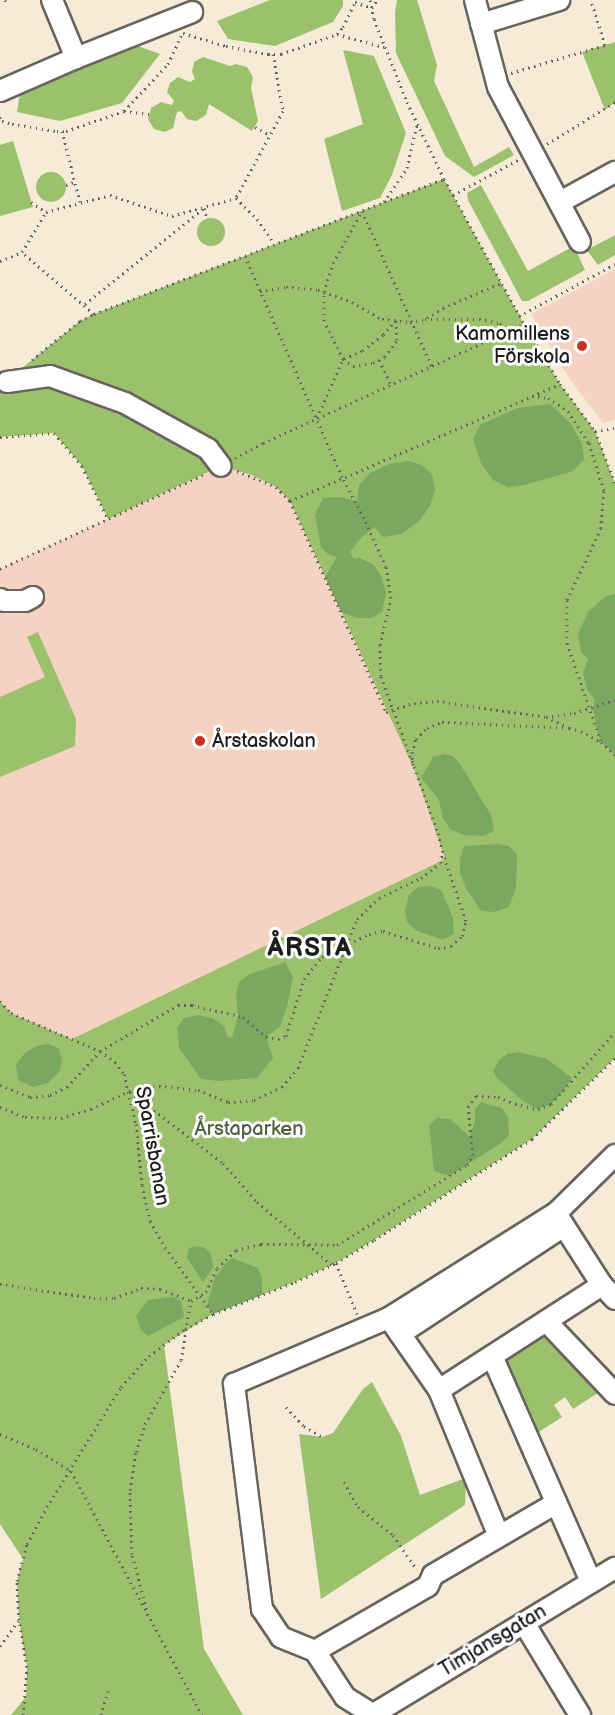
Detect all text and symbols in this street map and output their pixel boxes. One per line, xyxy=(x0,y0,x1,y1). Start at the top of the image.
place label: Kamomillens Förskola xyxy=(455,322,570,369)
marker: Kamomillens Förskola xyxy=(575,339,589,353)
place label: Årstaskolan xyxy=(212,729,316,753)
marker: Årstaskolan xyxy=(193,734,207,748)
district label: ÅRSTA xyxy=(268,933,352,965)
street label: Sparrisbanan xyxy=(130,1085,174,1207)
park label: Årstaparken xyxy=(195,1117,303,1141)
street label: Timjansgatan xyxy=(435,1600,551,1682)

